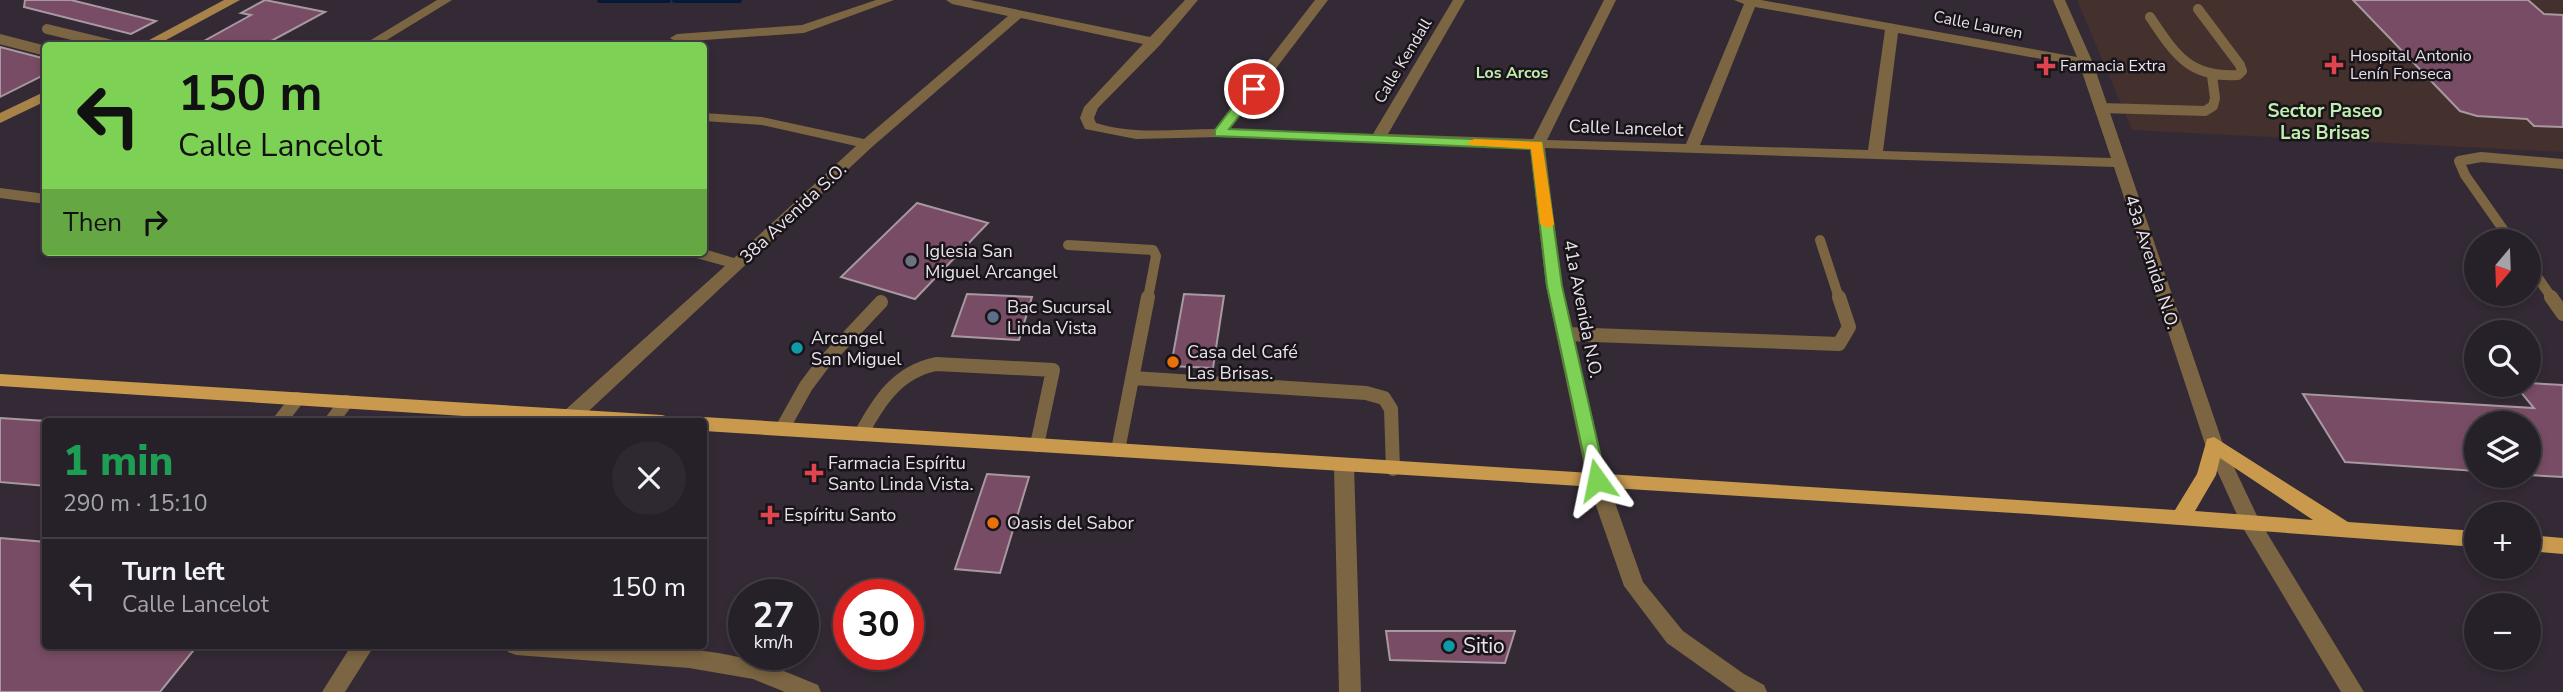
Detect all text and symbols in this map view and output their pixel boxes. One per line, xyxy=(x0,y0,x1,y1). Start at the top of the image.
street label: Calle Lauren xyxy=(1932,6,2024,44)
street label: Calle Kendall xyxy=(1369,14,1437,108)
place label: Hospital Antonio Lenín Fonseca xyxy=(2350,45,2472,85)
place label: Farmacia Extra xyxy=(2060,55,2166,77)
marker: Hospital Antonio Lenín Fonseca xyxy=(2324,55,2344,75)
marker: Farmacia Extra xyxy=(2038,58,2054,74)
pin xyxy=(1224,59,1284,119)
text: 150 m xyxy=(178,60,322,127)
district label: Los Arcos xyxy=(1476,62,1549,84)
icon: left xyxy=(63,70,154,161)
icon: arrive xyxy=(1235,70,1273,108)
district label: Sector Paseo Las Brisas xyxy=(2268,98,2382,146)
street label: Calle Lancelot xyxy=(1568,114,1685,142)
text: Calle Lancelot xyxy=(178,124,382,167)
street label: 38a Avenida S.O. xyxy=(734,157,852,269)
street label: 43a Avenida N.O. xyxy=(2119,192,2185,332)
icon: right xyxy=(136,203,174,241)
text: Then xyxy=(63,205,122,240)
north arrow xyxy=(2464,229,2541,306)
map controls xyxy=(2464,229,2541,670)
street label: 41a Avenida N.O. xyxy=(1558,238,1608,380)
place label: Iglesia San Miguel Arcangel xyxy=(925,239,1058,284)
marker: Iglesia San Miguel Arcangel xyxy=(903,253,919,269)
place label: Bac Sucursal Linda Vista xyxy=(1007,295,1112,340)
marker: Bac Sucursal Linda Vista xyxy=(985,309,1001,325)
button: search xyxy=(2464,320,2541,397)
place label: Arcangel San Miguel xyxy=(811,326,902,371)
marker: Arcangel San Miguel xyxy=(789,340,805,356)
place label: Casa del Café Las Brisas. xyxy=(1187,340,1298,385)
marker: Casa del Café Las Brisas. xyxy=(1165,354,1181,370)
button: layers xyxy=(2464,411,2541,488)
text: 1 min xyxy=(63,433,173,490)
button: close xyxy=(612,441,686,515)
position arrow xyxy=(1560,443,1634,517)
place label: Farmacia Espíritu Santo Linda Vista. xyxy=(828,451,974,496)
marker: Farmacia Espíritu Santo Linda Vista. xyxy=(806,465,822,481)
text: 290 m · 15:10 xyxy=(63,488,208,519)
button: + xyxy=(2464,502,2541,579)
place label: Espíritu Santo xyxy=(784,503,896,527)
marker: Espíritu Santo xyxy=(762,507,778,523)
place label: Oasis del Sabor xyxy=(1007,511,1135,535)
marker: Oasis del Sabor xyxy=(985,515,1001,531)
text: Turn left xyxy=(122,554,225,589)
icon: left xyxy=(63,568,101,606)
text: 150 m xyxy=(610,570,686,605)
speed limit sign: 30 xyxy=(833,579,924,670)
text: Calle Lancelot xyxy=(122,589,269,620)
text: 27 xyxy=(752,592,795,639)
button: − xyxy=(2464,593,2541,670)
text: km/h xyxy=(754,630,793,654)
place label: Sitio xyxy=(1463,632,1505,660)
marker: Sitio xyxy=(1441,638,1457,654)

